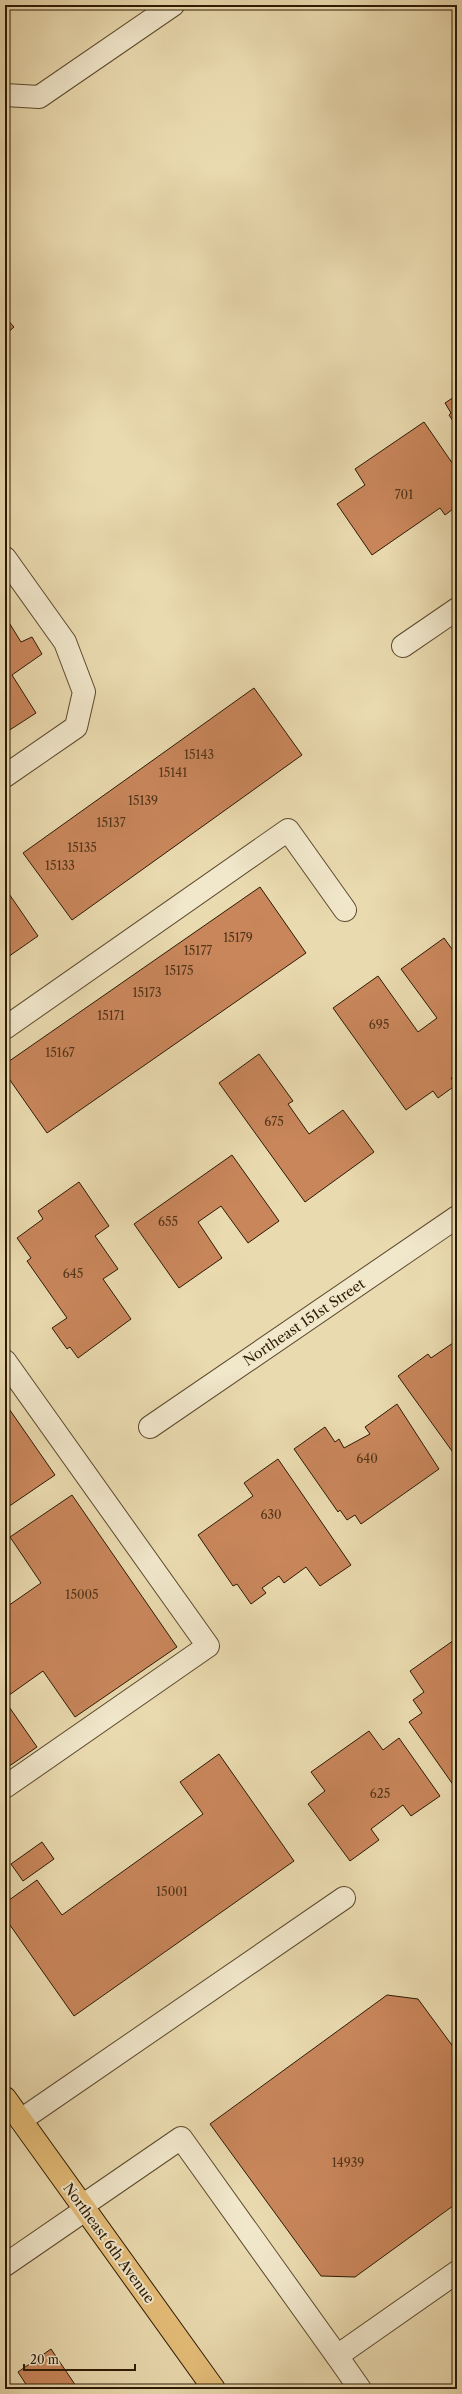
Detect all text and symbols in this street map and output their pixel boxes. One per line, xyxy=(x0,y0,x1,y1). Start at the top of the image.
house number: 701 xyxy=(395,487,413,502)
house number: 15143 xyxy=(184,747,214,762)
house number: 15141 xyxy=(159,765,187,780)
house number: 15139 xyxy=(128,793,158,808)
house number: 15137 xyxy=(96,815,126,830)
house number: 15135 xyxy=(67,840,97,855)
house number: 15133 xyxy=(45,858,75,873)
house number: 15179 xyxy=(223,930,253,945)
house number: 15177 xyxy=(184,943,212,958)
house number: 15175 xyxy=(164,963,194,978)
house number: 15173 xyxy=(132,985,162,1000)
house number: 15171 xyxy=(97,1008,125,1023)
house number: 695 xyxy=(369,1017,389,1032)
house number: 15167 xyxy=(45,1045,75,1060)
house number: 675 xyxy=(264,1114,284,1129)
house number: 655 xyxy=(158,1214,178,1229)
house number: 645 xyxy=(63,1266,83,1281)
street label: Northeast 151st Street xyxy=(240,1275,368,1369)
house number: 640 xyxy=(356,1451,378,1466)
house number: 630 xyxy=(260,1507,282,1522)
house number: 15005 xyxy=(65,1587,99,1602)
house number: 625 xyxy=(370,1786,390,1801)
house number: 15001 xyxy=(156,1884,188,1899)
house number: 14939 xyxy=(332,2155,364,2170)
street label: Northeast 6th Avenue xyxy=(59,2179,159,2307)
scale bar xyxy=(24,2346,135,2372)
text: 20 m xyxy=(30,2352,59,2367)

